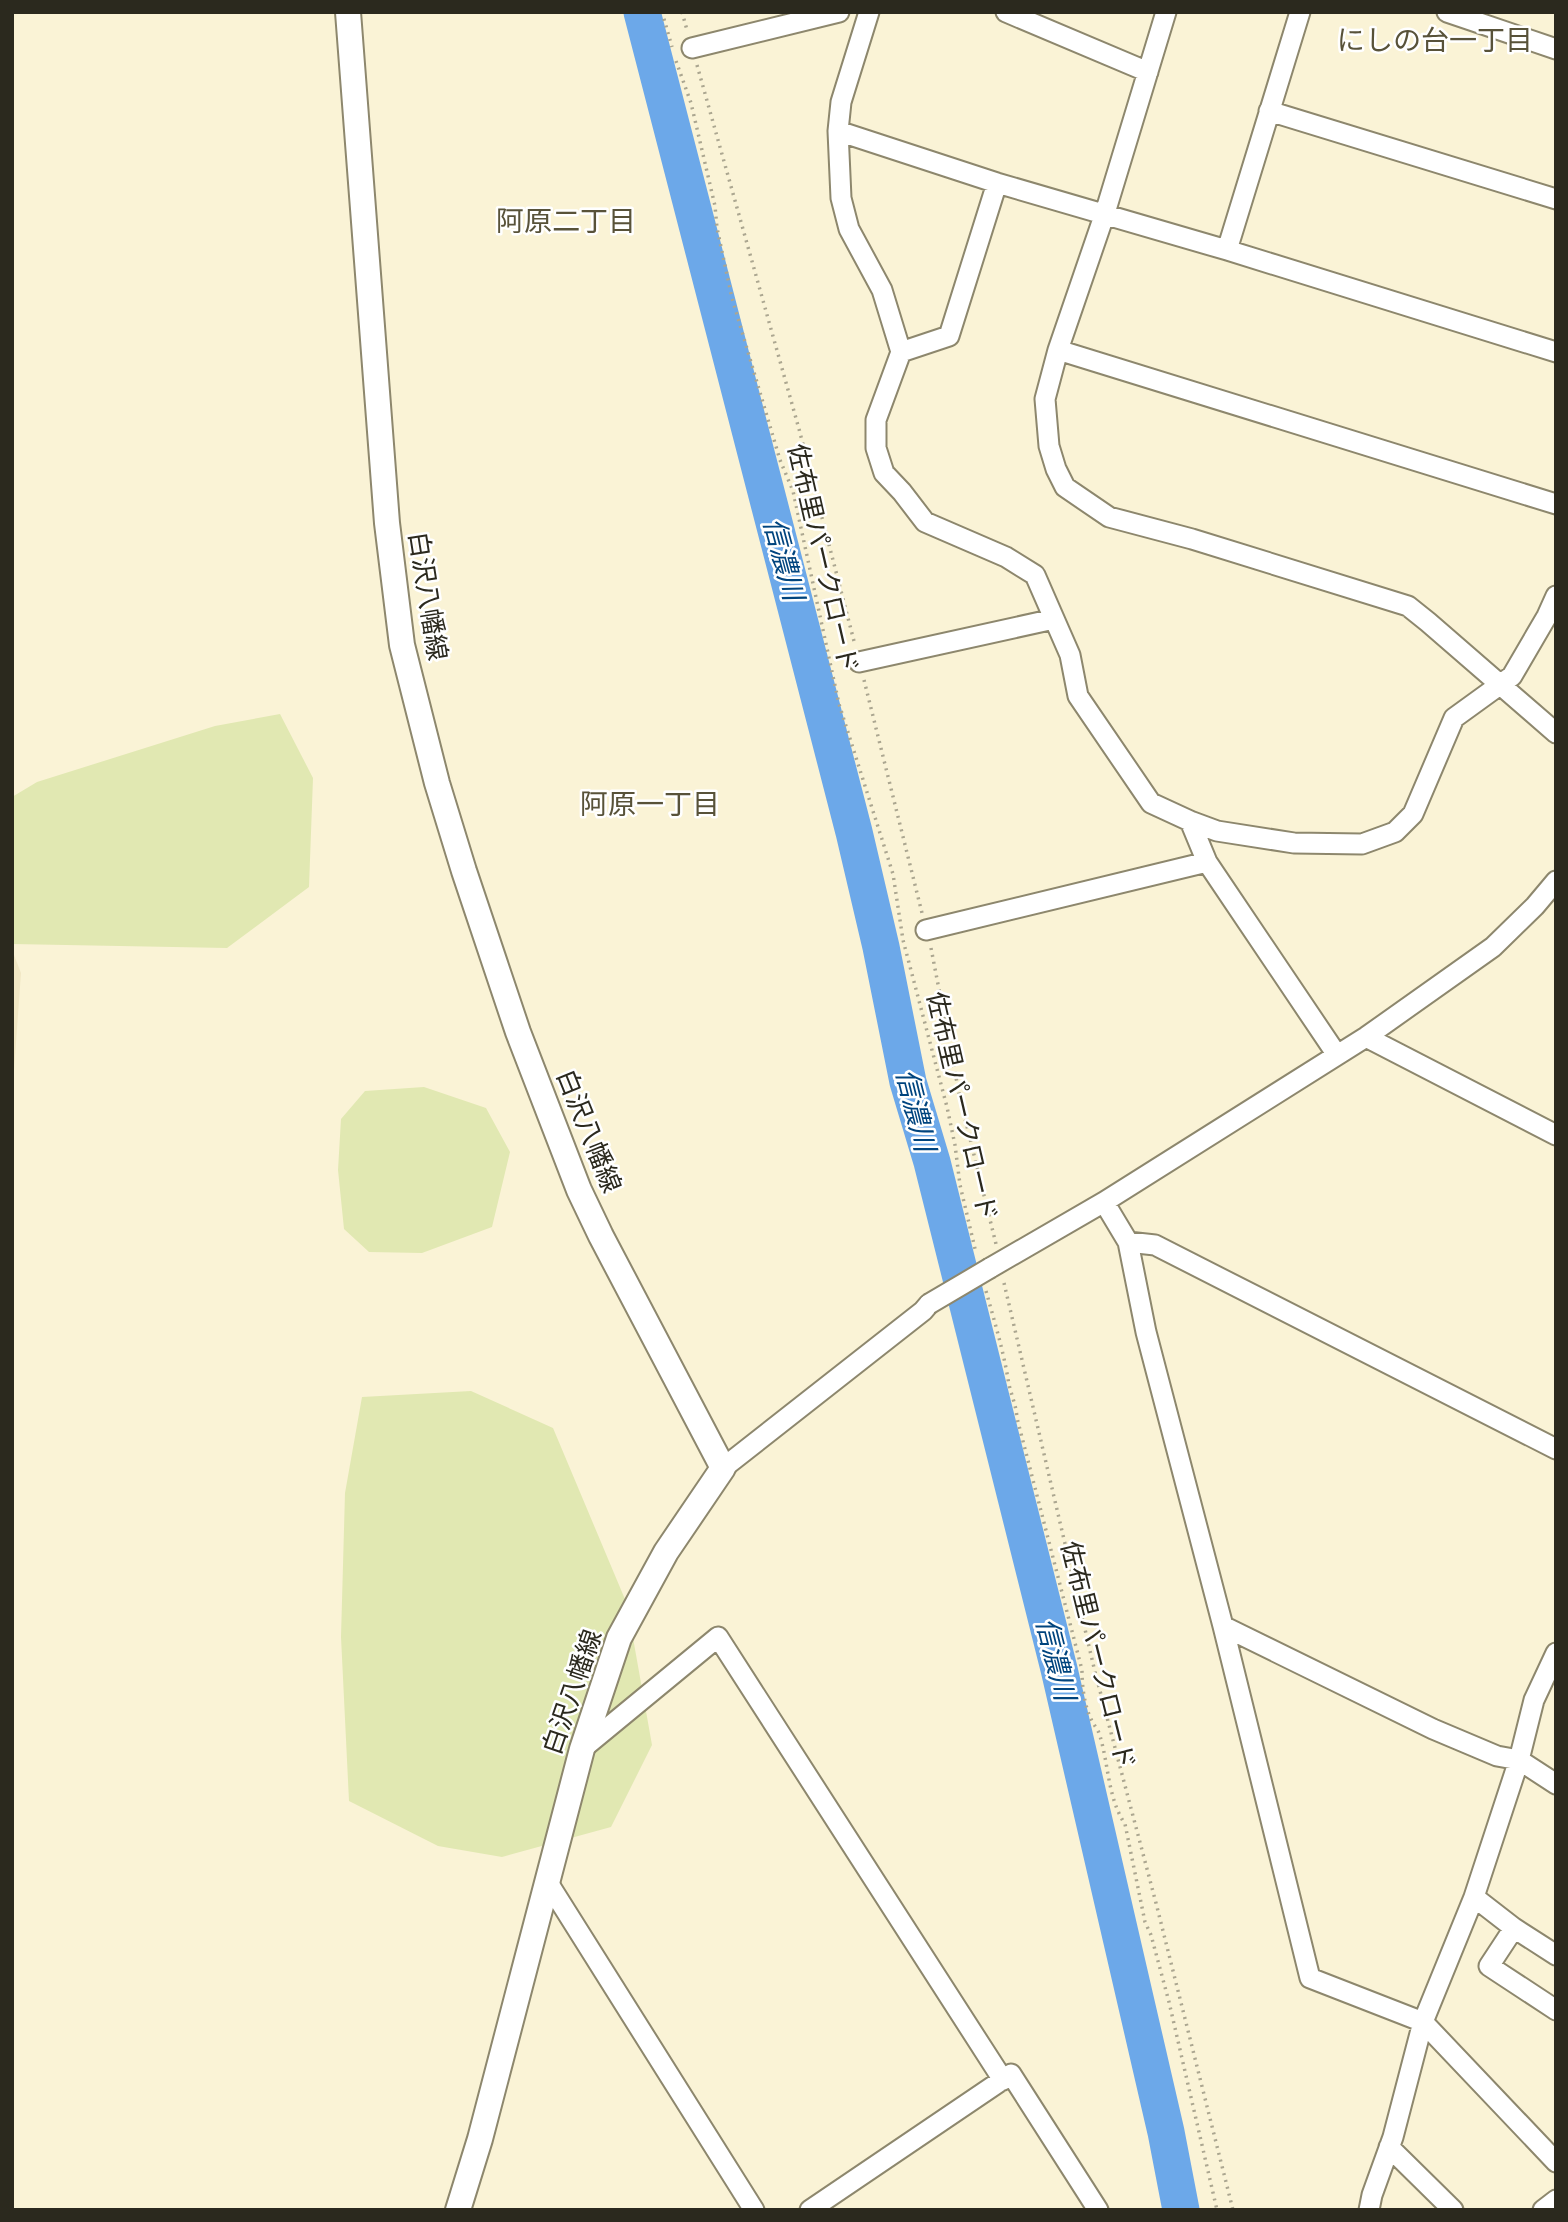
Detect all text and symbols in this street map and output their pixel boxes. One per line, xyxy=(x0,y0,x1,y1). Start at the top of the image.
district label: にしの台一丁目 xyxy=(1337,20,1533,61)
district label: 阿原二丁目 xyxy=(496,201,636,242)
street label: 佐布里パークロード xyxy=(778,440,868,676)
water label: 信濃川 xyxy=(753,513,815,608)
street label: 白沢八幡線 xyxy=(399,529,457,663)
district label: 阿原一丁目 xyxy=(580,784,720,825)
street label: 佐布里パークロード xyxy=(917,988,1007,1224)
street label: 白沢八幡線 xyxy=(547,1064,631,1198)
water label: 信濃川 xyxy=(885,1064,946,1159)
street label: 佐布里パークロード xyxy=(1051,1537,1145,1773)
water label: 信濃川 xyxy=(1025,1613,1086,1708)
street label: 白沢八幡線 xyxy=(533,1624,611,1760)

